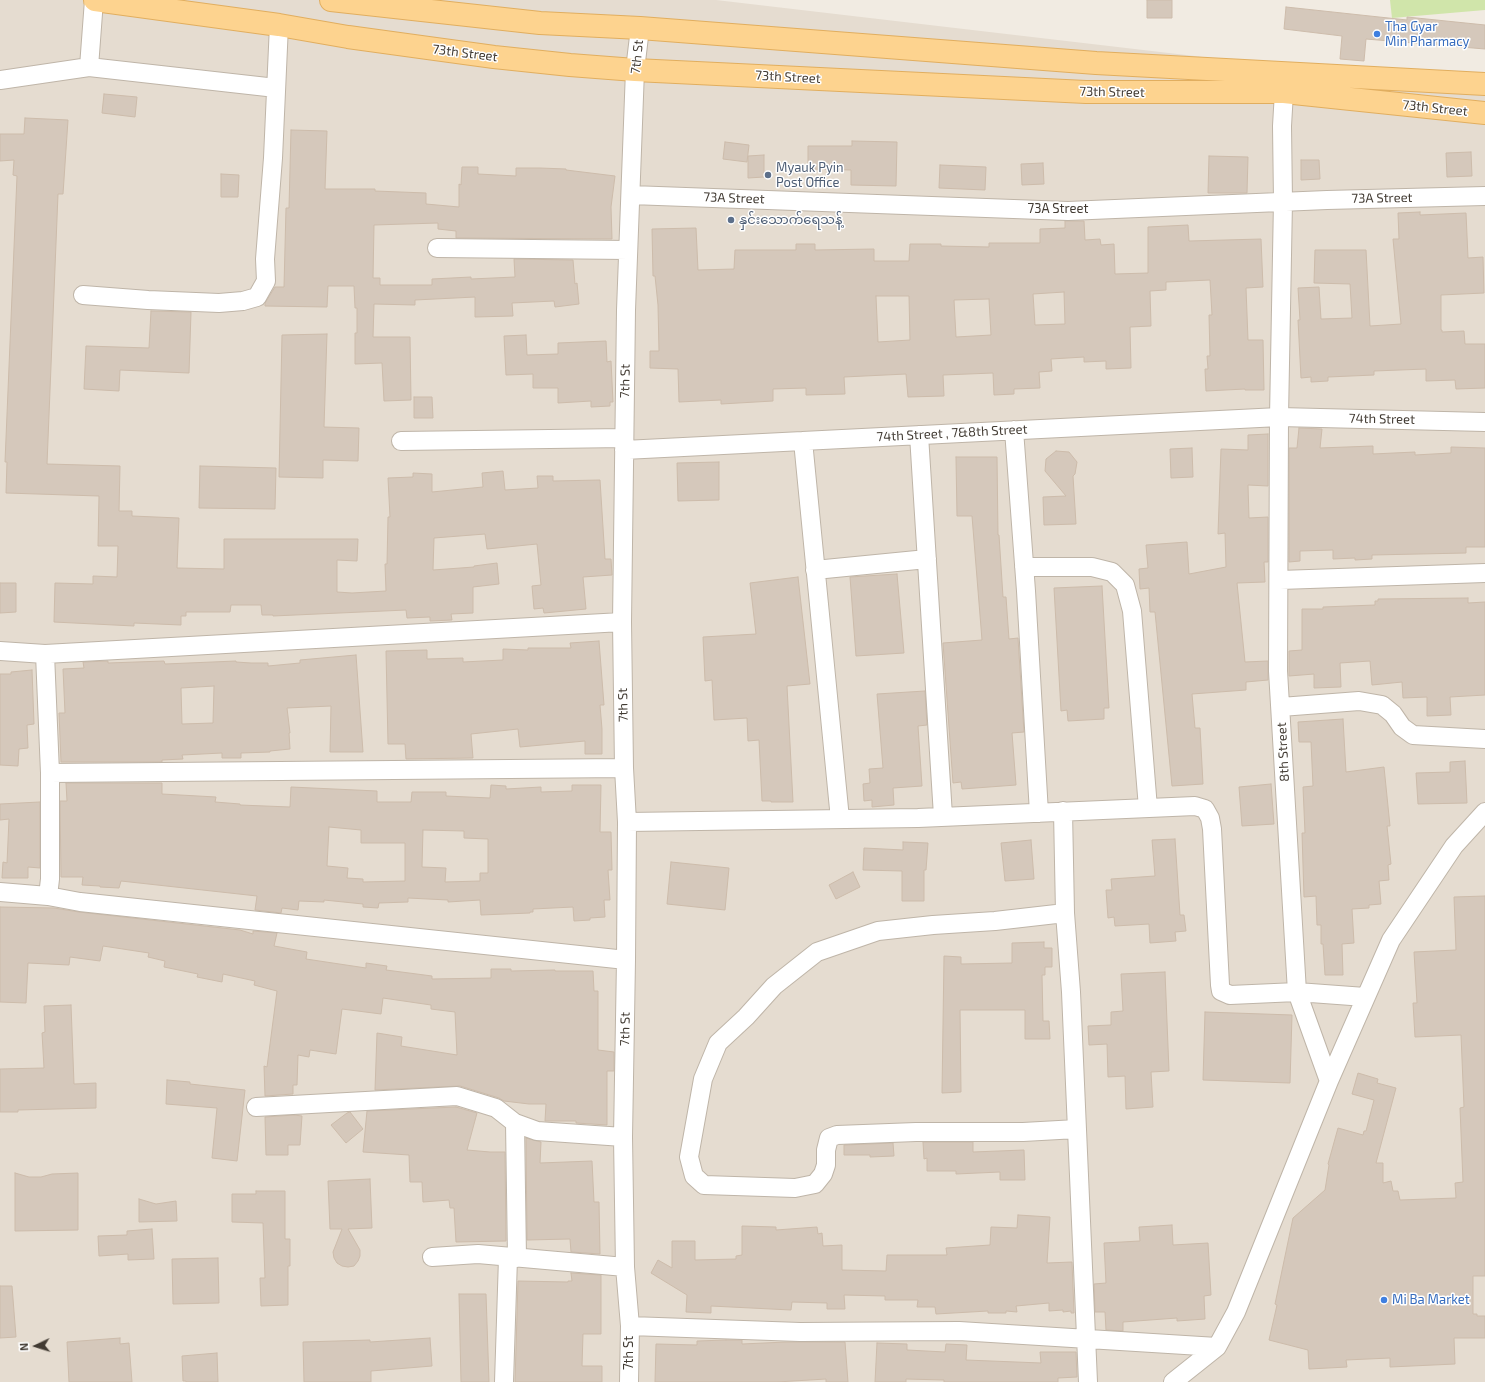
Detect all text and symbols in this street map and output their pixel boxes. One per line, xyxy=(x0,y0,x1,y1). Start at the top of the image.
place label: Tha Gyar Min Pharmacy xyxy=(1385,19,1469,50)
marker: Tha Gyar Min Pharmacy xyxy=(1372,29,1382,39)
street label: 7th St xyxy=(627,39,647,75)
street label: 73th Street xyxy=(432,41,498,65)
street label: 73th Street xyxy=(755,67,821,87)
street label: 73th Street xyxy=(1079,84,1145,100)
street label: 73th Street xyxy=(1402,97,1468,119)
place label: Myauk Pyin Post Office xyxy=(776,160,844,191)
marker: Myauk Pyin Post Office xyxy=(763,170,773,180)
street label: 73A Street xyxy=(703,189,765,207)
street label: 73A Street xyxy=(1351,190,1413,206)
street label: 73A Street xyxy=(1028,201,1088,217)
place label: နှင်းသောက်ရေသန့် xyxy=(739,212,842,228)
marker: နှင်းသောက်ရေသန့် xyxy=(726,215,736,225)
street label: 7th St xyxy=(617,364,633,398)
street label: 74th Street xyxy=(1349,411,1415,427)
street label: 74th Street , 7&8th Street xyxy=(876,421,1028,445)
street label: 7th St xyxy=(615,688,631,722)
street label: 8th Street xyxy=(1274,722,1292,782)
street label: 7th St xyxy=(617,1012,633,1046)
place label: Mi Ba Market xyxy=(1392,1292,1470,1308)
marker: Mi Ba Market xyxy=(1379,1295,1389,1305)
north arrow xyxy=(16,1326,56,1366)
street label: 7th St xyxy=(621,1336,637,1370)
text: N xyxy=(17,1342,30,1351)

